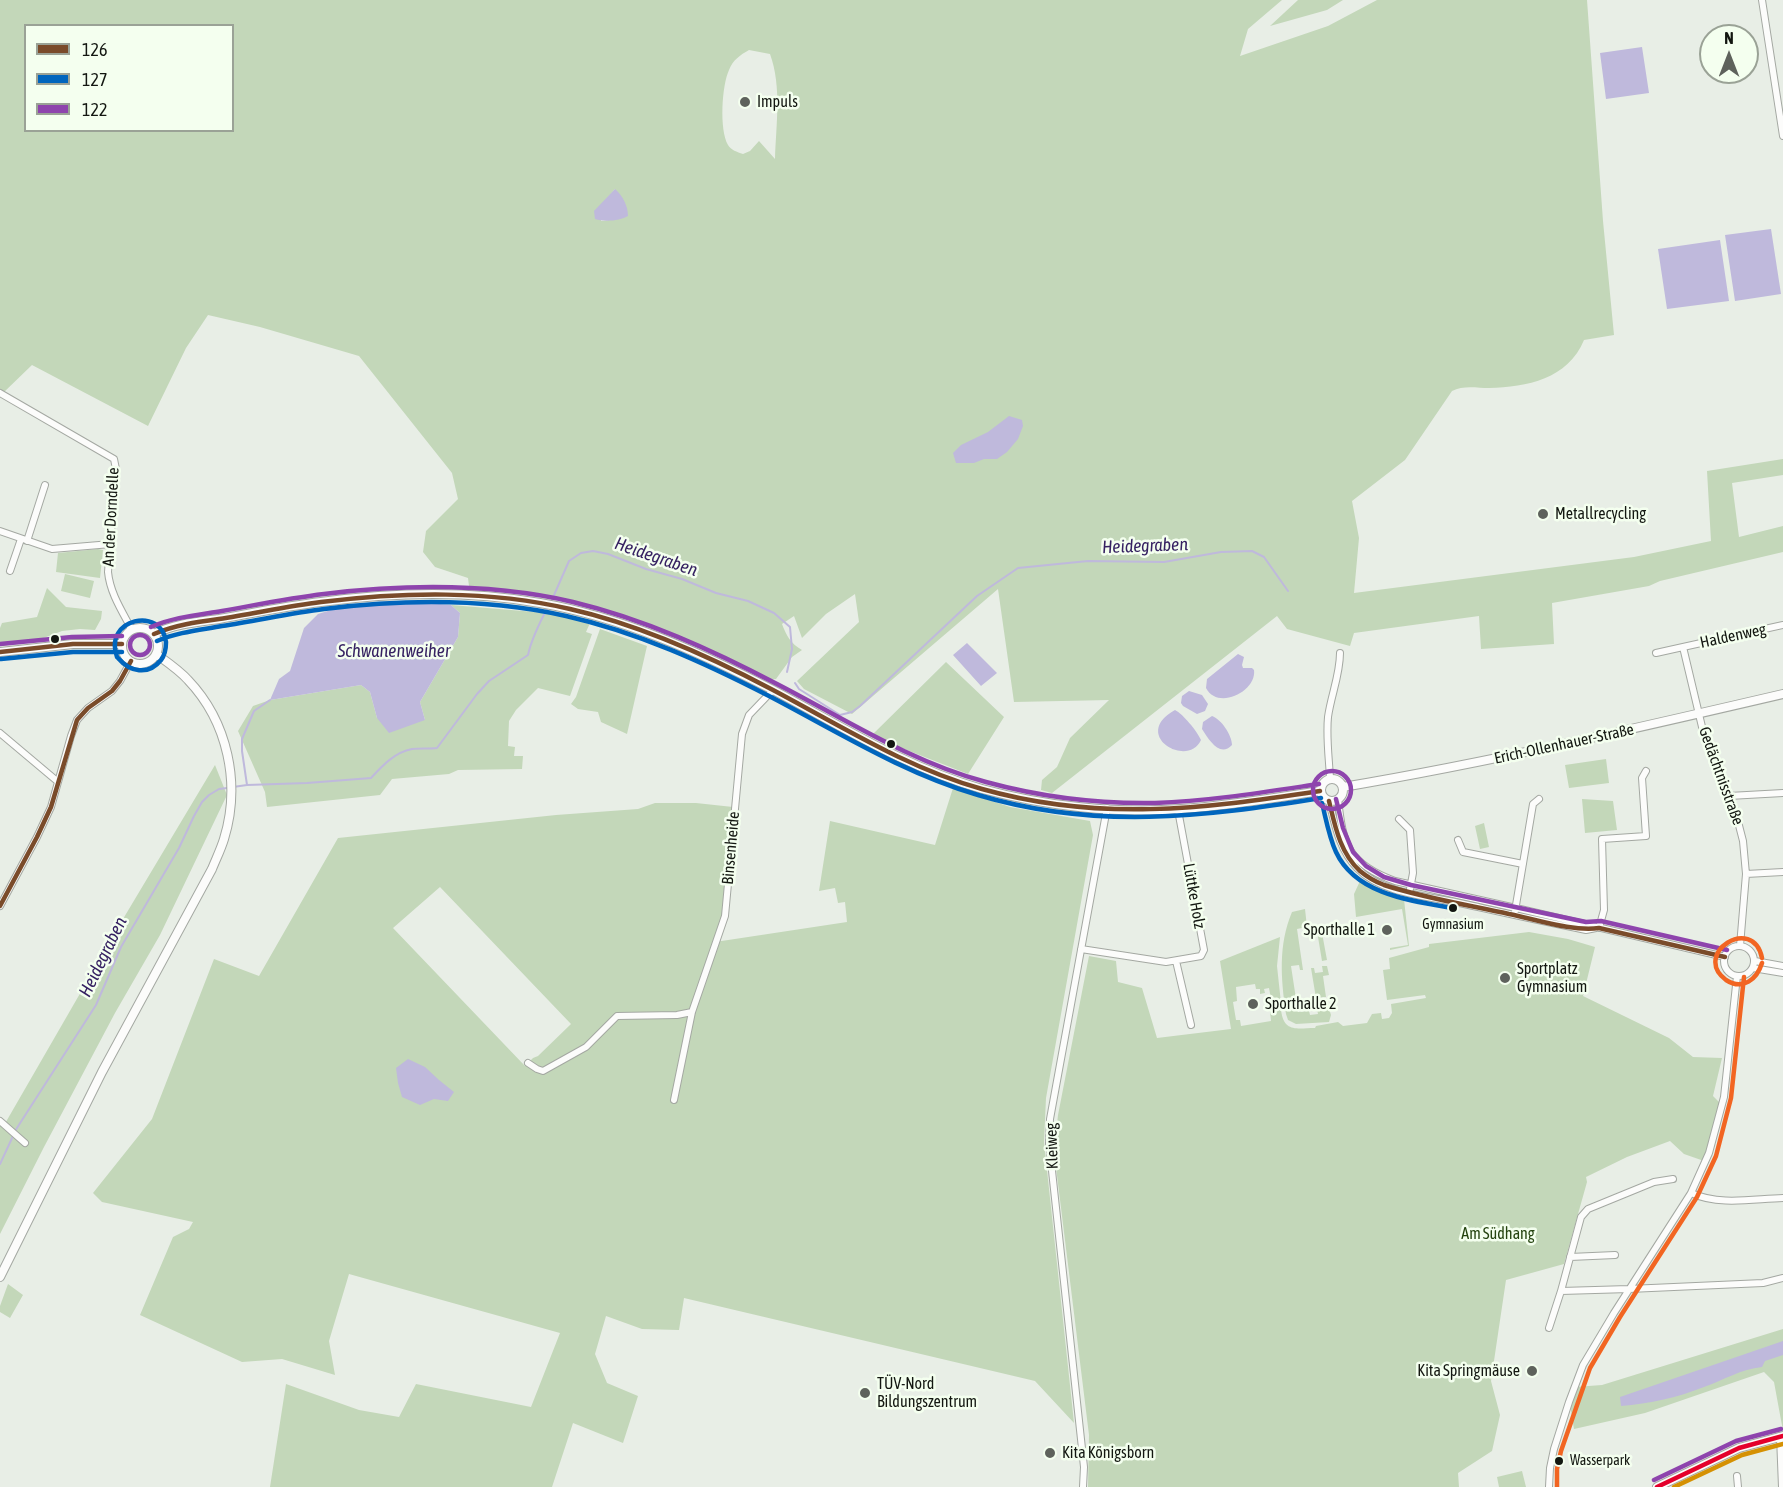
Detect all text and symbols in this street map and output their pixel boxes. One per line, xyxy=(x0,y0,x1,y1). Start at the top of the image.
legend xyxy=(24,24,234,132)
north arrow xyxy=(1699,24,1759,84)
text: N xyxy=(1724,29,1734,47)
text: 126 xyxy=(82,39,107,60)
text: 127 xyxy=(82,69,107,90)
place label: Impuls xyxy=(757,92,798,112)
marker: Impuls xyxy=(738,95,752,109)
text: 122 xyxy=(82,99,107,120)
street label: An der Dorndelle xyxy=(99,467,123,567)
place label: Metallrecycling xyxy=(1555,504,1646,524)
marker: Metallrecycling xyxy=(1536,507,1550,521)
water label: Heidegraben xyxy=(612,533,700,581)
water label: Heidegraben xyxy=(1102,534,1188,558)
street label: Haldenweg xyxy=(1698,620,1768,652)
unlabelled marker xyxy=(49,633,61,645)
water label: Schwanenweiher xyxy=(338,640,450,662)
street label: Erich-Ollenhauer-Straße xyxy=(1492,720,1636,768)
street label: Gedächtnisstraße xyxy=(1694,724,1748,828)
unlabelled marker xyxy=(885,738,897,750)
street label: Binsenheide xyxy=(718,811,744,885)
street label: Lüttke Holz xyxy=(1179,862,1209,930)
marker: Gymnasium xyxy=(1447,902,1459,914)
water label: Heidegraben xyxy=(74,914,132,1000)
place label: Gymnasium xyxy=(1422,917,1484,933)
place label: Sporthalle 1 xyxy=(1304,920,1375,940)
marker: Sporthalle 1 xyxy=(1380,923,1394,937)
place label: Sportplatz Gymnasium xyxy=(1517,959,1587,997)
marker: Sportplatz Gymnasium xyxy=(1498,971,1512,985)
place label: Sporthalle 2 xyxy=(1265,994,1336,1014)
marker: Sporthalle 2 xyxy=(1246,997,1260,1011)
street label: Kleiweg xyxy=(1042,1122,1062,1170)
park label: Am Südhang xyxy=(1461,1224,1535,1244)
place label: Kita Springmäuse xyxy=(1417,1361,1520,1381)
marker: Kita Springmäuse xyxy=(1525,1364,1539,1378)
place label: TÜV-Nord Bildungszentrum xyxy=(877,1374,977,1412)
marker: TÜV-Nord Bildungszentrum xyxy=(858,1386,872,1400)
place label: Kita Königsborn xyxy=(1062,1443,1154,1463)
marker: Kita Königsborn xyxy=(1043,1446,1057,1460)
place label: Wasserpark xyxy=(1570,1453,1630,1469)
marker: Wasserpark xyxy=(1553,1455,1565,1467)

